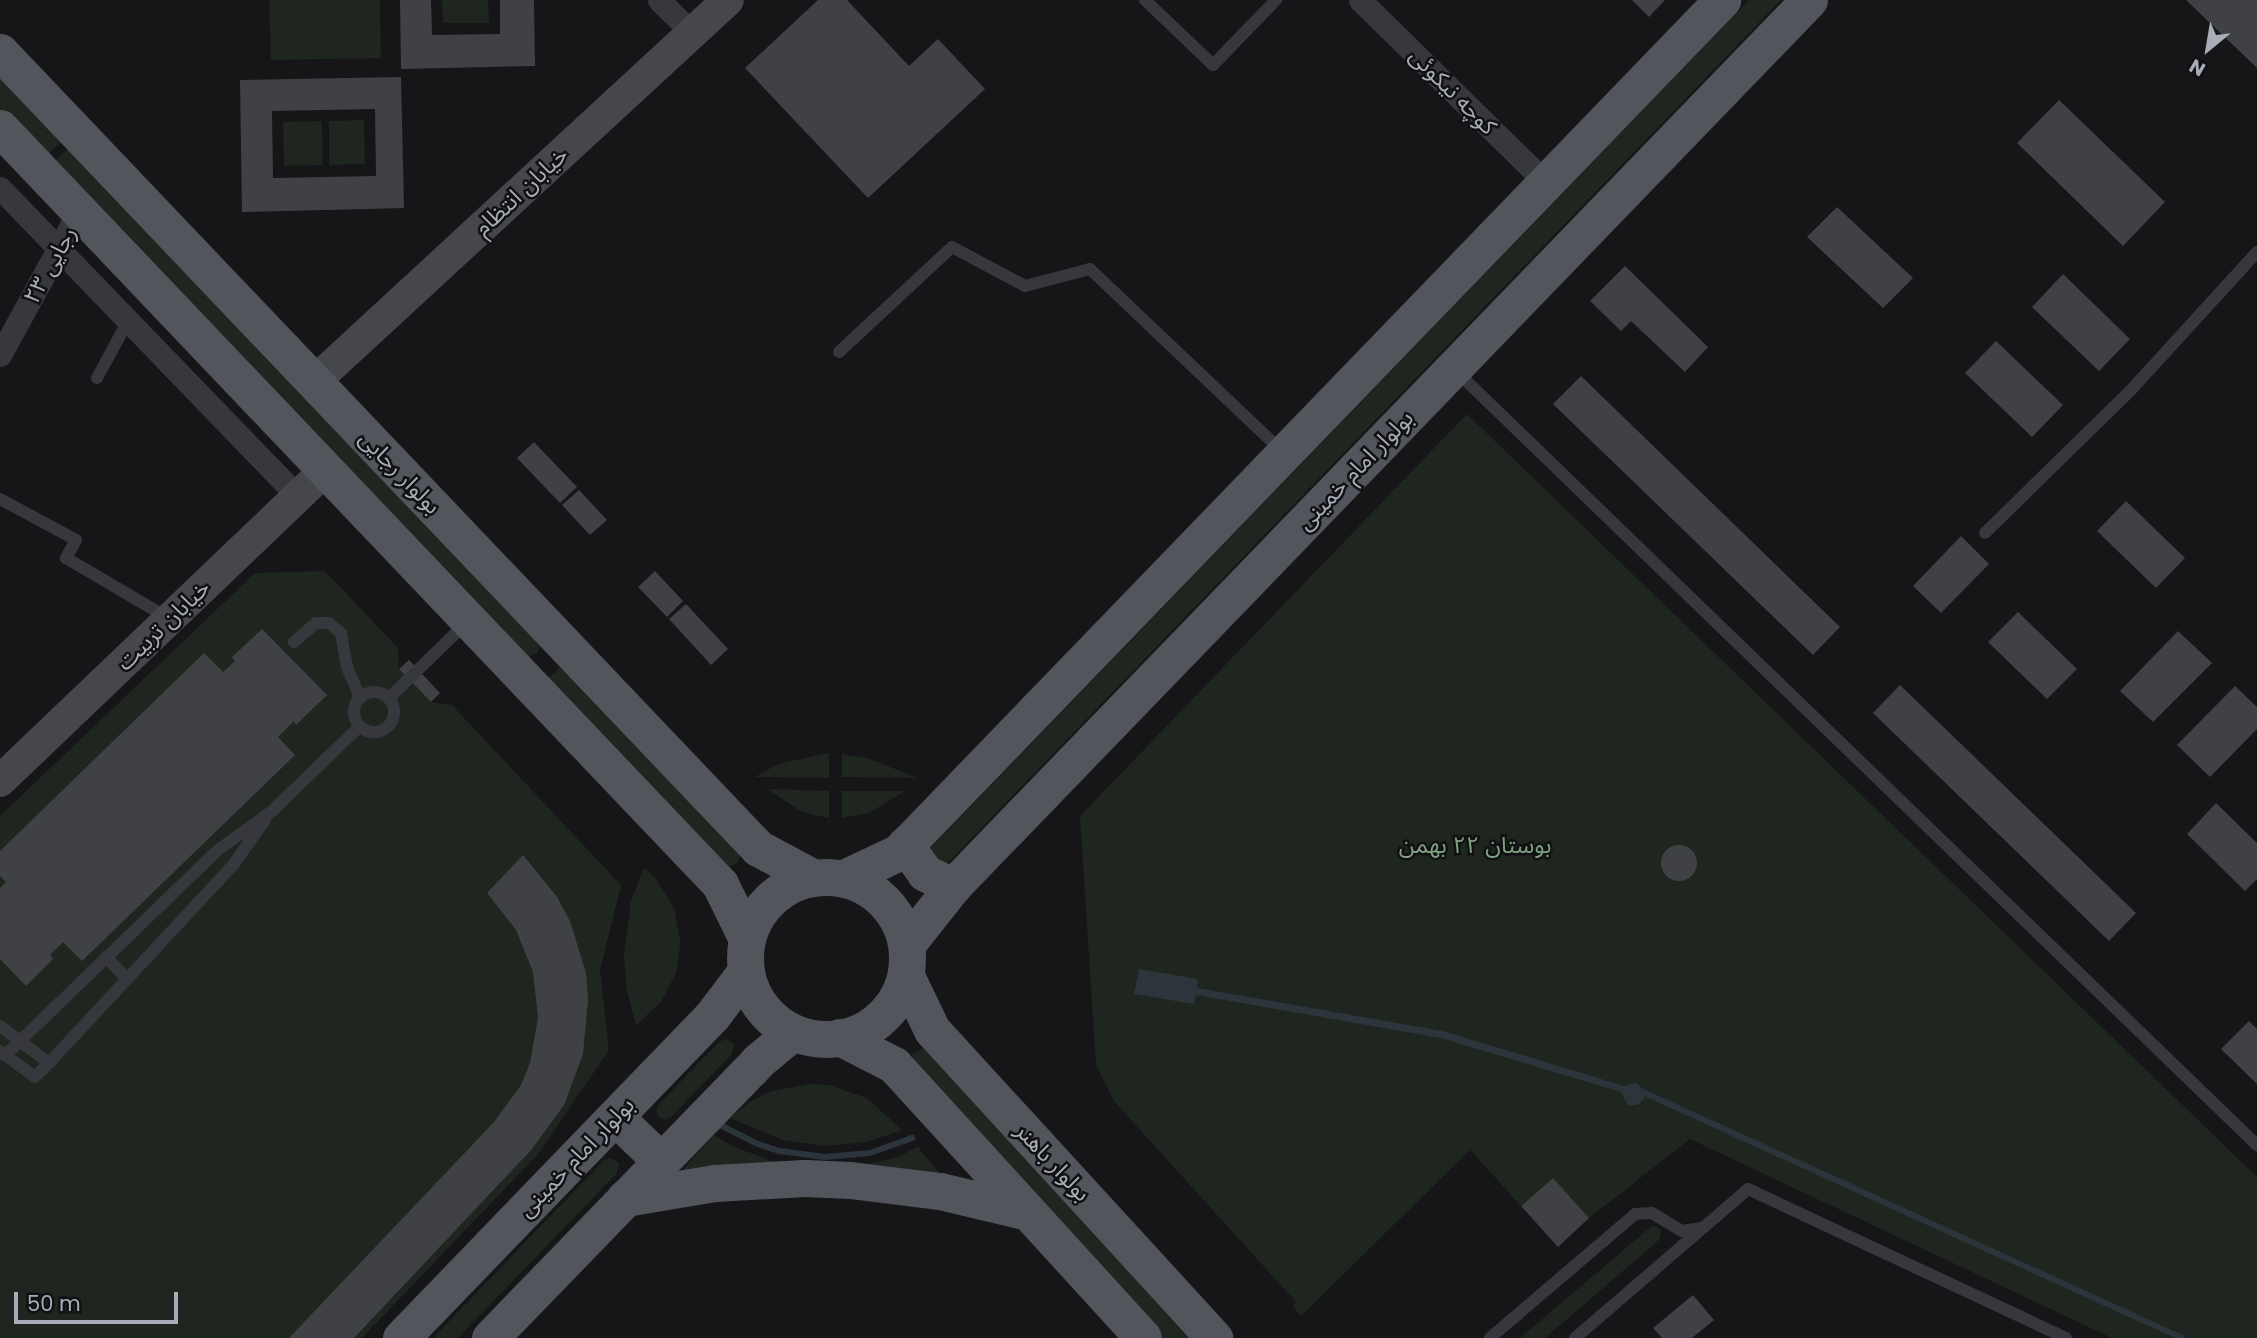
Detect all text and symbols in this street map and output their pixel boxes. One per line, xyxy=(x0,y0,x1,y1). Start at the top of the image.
north arrow xyxy=(2173,14,2243,84)
street label: کوچه نیکوئی xyxy=(1404,42,1502,140)
text: N xyxy=(2184,52,2210,83)
street label: خیابان انتظام xyxy=(468,141,574,241)
street label: رجایی ۲۳ xyxy=(18,222,82,308)
street label: بولوار امام خمینی xyxy=(1291,404,1419,536)
street label: بولوار رجایی xyxy=(353,424,447,520)
street label: خیابان تربیت xyxy=(111,574,215,676)
park label: بوستان ۲۲ بهمن xyxy=(1399,831,1551,859)
street label: بولوار امام خمینی xyxy=(512,1091,640,1223)
street label: بولوار باهنر xyxy=(1010,1117,1096,1207)
scale bar xyxy=(18,1278,182,1322)
text: 50 m xyxy=(27,1289,81,1318)

